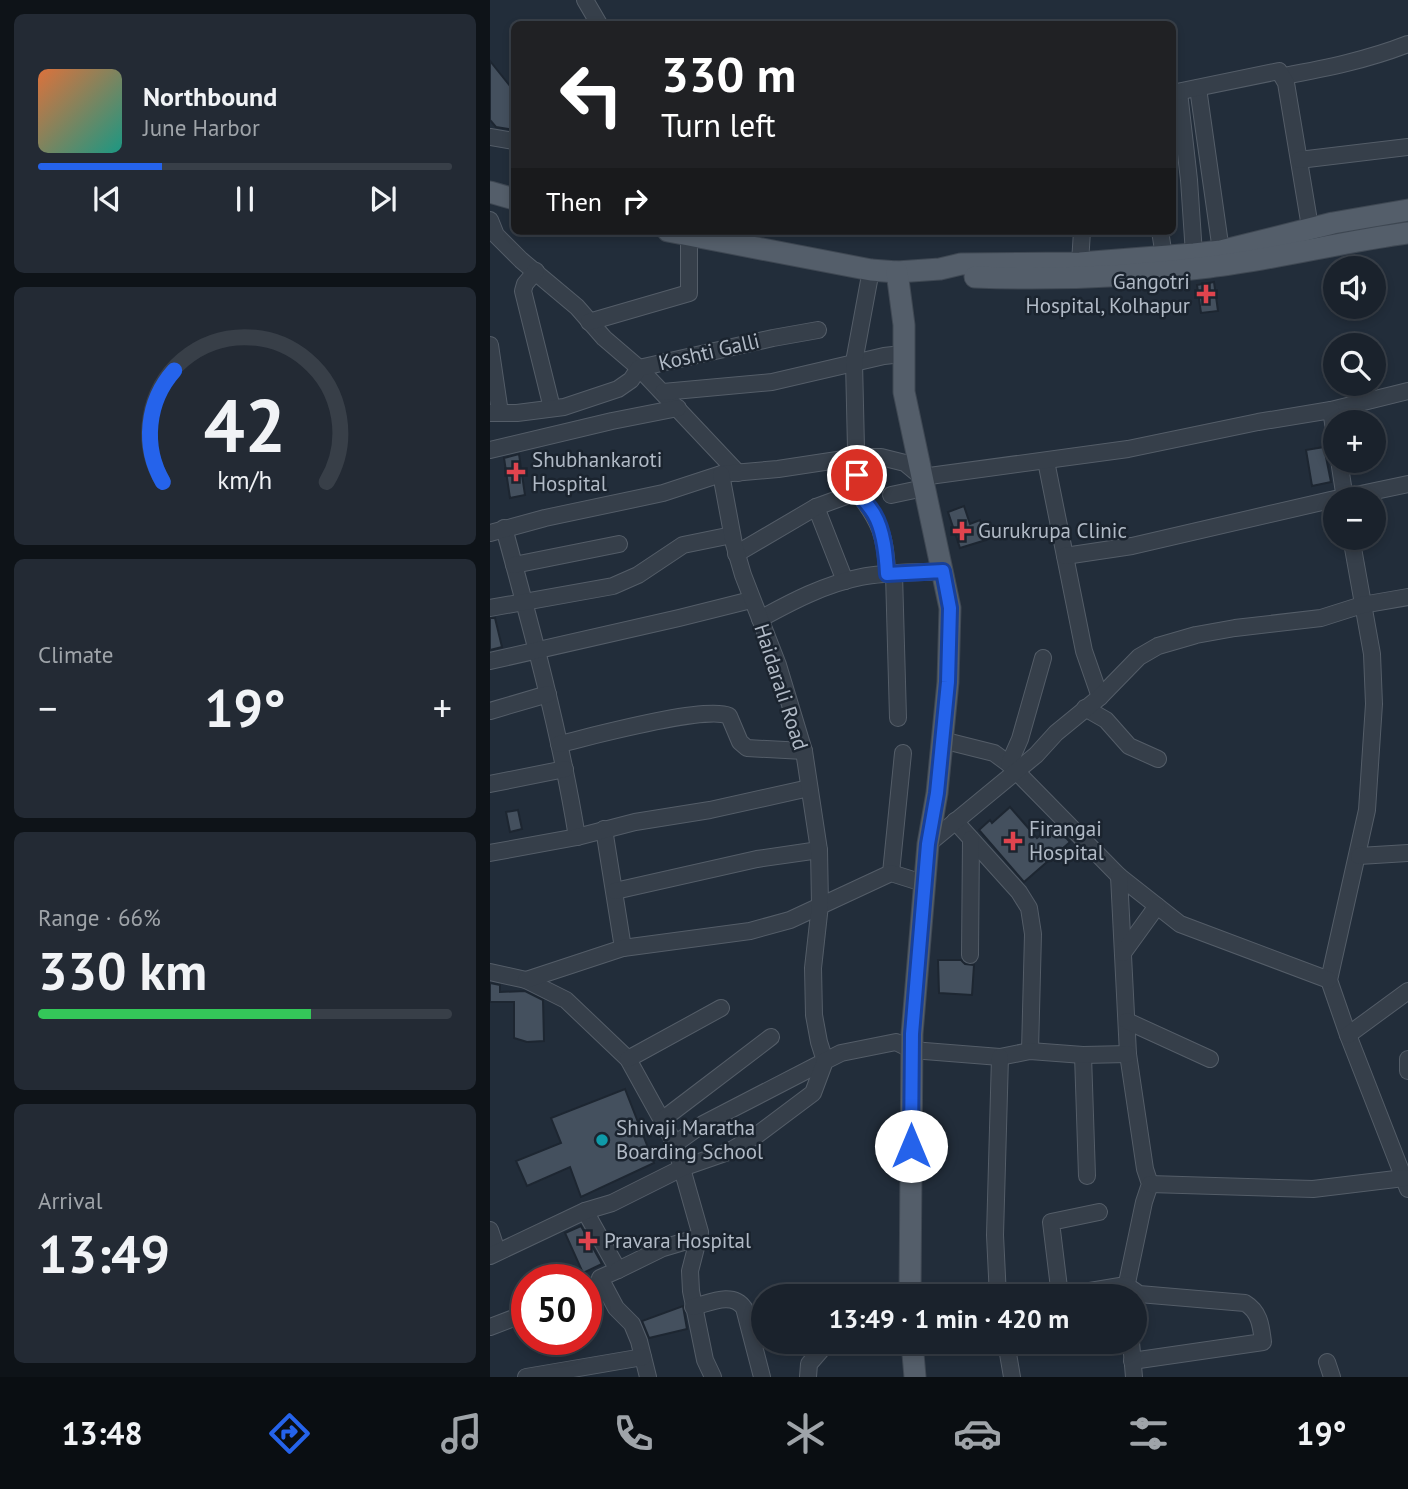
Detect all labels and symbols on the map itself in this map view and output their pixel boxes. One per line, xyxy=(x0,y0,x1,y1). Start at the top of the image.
place label: Gangotri Hospital, Kolhapur xyxy=(1026,268,1190,319)
marker: Gangotri Hospital, Kolhapur xyxy=(1196,284,1216,304)
street label: Koshti Galli xyxy=(656,327,762,376)
pin xyxy=(827,445,887,505)
place label: Shubhankaroti Hospital xyxy=(532,446,662,497)
marker: Shubhankaroti Hospital xyxy=(506,462,526,482)
place label: Gurukrupa Clinic xyxy=(978,517,1127,544)
marker: Gurukrupa Clinic xyxy=(952,521,972,541)
street label: Haidarali Road xyxy=(748,620,815,753)
place label: Firangai Hospital xyxy=(1029,815,1104,866)
marker: Firangai Hospital xyxy=(1003,831,1023,851)
position arrow xyxy=(874,1109,948,1183)
place label: Shivaji Maratha Boarding School xyxy=(616,1114,763,1165)
marker: Shivaji Maratha Boarding School xyxy=(594,1132,610,1148)
place label: Pravara Hospital xyxy=(604,1227,751,1254)
marker: Pravara Hospital xyxy=(578,1231,598,1251)
speed limit sign: 50 xyxy=(511,1264,602,1355)

